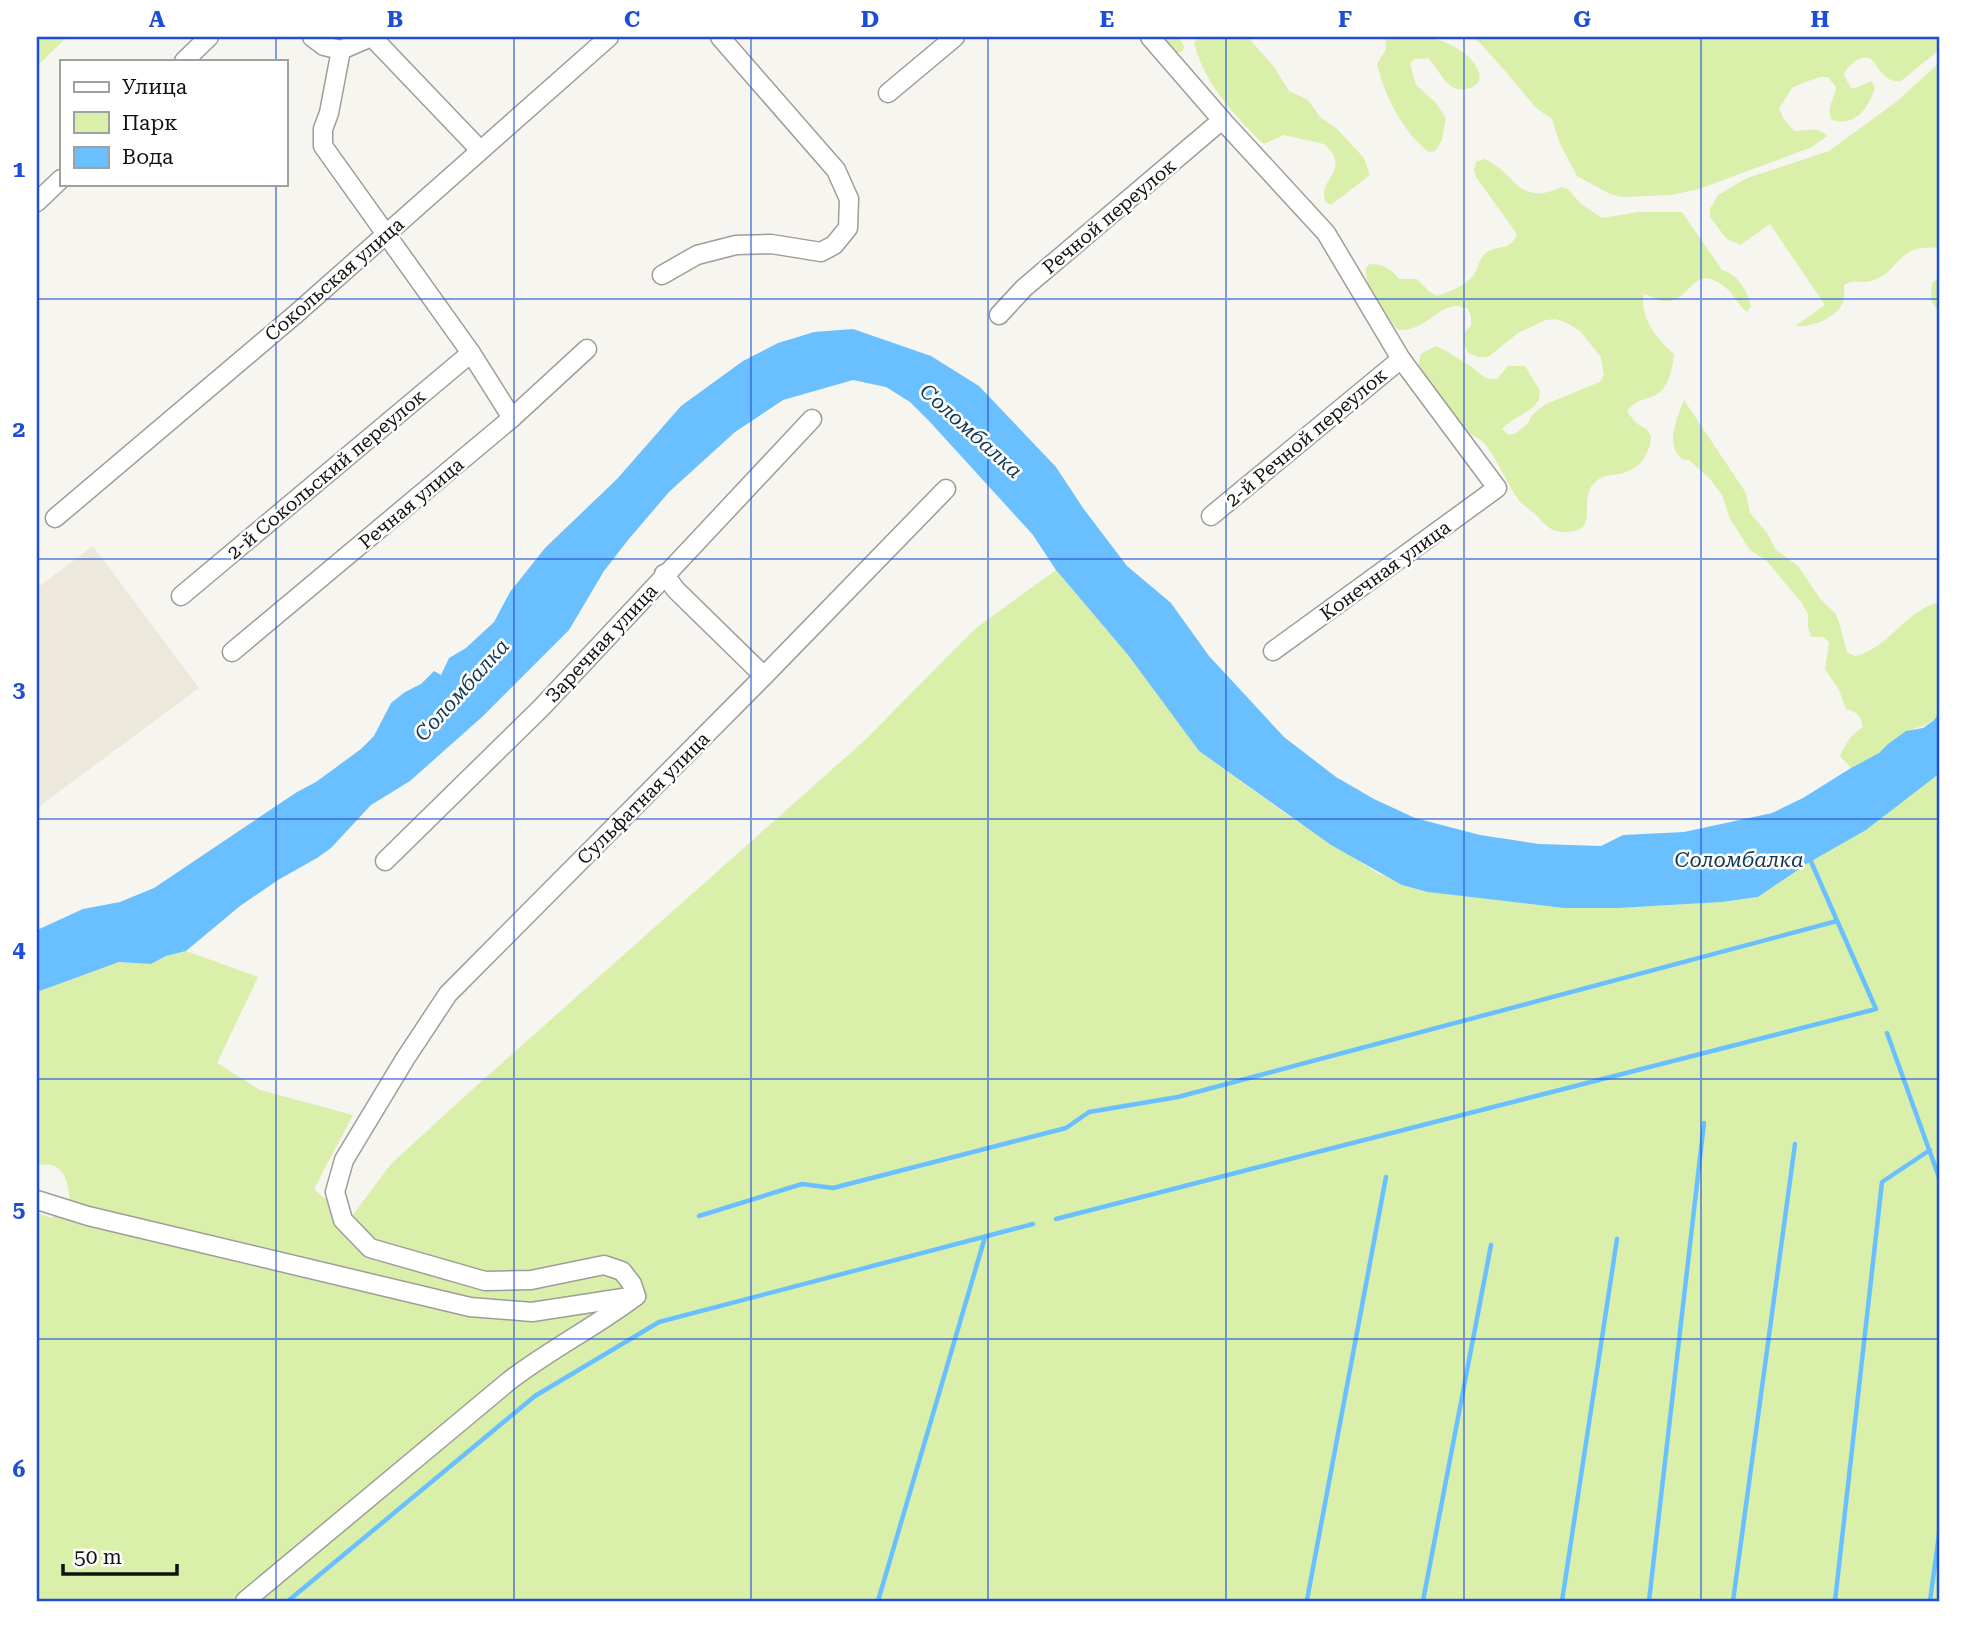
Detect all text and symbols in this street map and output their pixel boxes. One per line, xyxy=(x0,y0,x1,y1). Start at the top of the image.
text: A xyxy=(149,6,166,33)
text: B xyxy=(387,6,403,33)
text: C xyxy=(624,6,640,33)
text: D xyxy=(861,6,879,33)
text: E xyxy=(1100,6,1114,33)
text: F xyxy=(1338,6,1352,33)
text: G xyxy=(1573,6,1591,33)
text: H xyxy=(1811,6,1830,33)
legend xyxy=(60,60,287,186)
text: Улица xyxy=(122,75,188,99)
text: Парк xyxy=(122,111,178,135)
text: Вода xyxy=(122,145,174,169)
street label: Речной переулок xyxy=(1038,154,1181,279)
text: 1 xyxy=(13,156,26,183)
street label: Сокольская улица xyxy=(260,212,409,346)
street label: 2-й Речной переулок xyxy=(1221,363,1392,512)
water label: Соломбалка xyxy=(915,379,1027,483)
street label: 2-й Сокольский переулок xyxy=(222,385,430,564)
text: 2 xyxy=(13,416,25,443)
street label: Речная улица xyxy=(354,452,469,554)
street label: Конечная улица xyxy=(1316,515,1456,625)
street label: Заречная улица xyxy=(541,579,663,707)
water label: Соломбалка xyxy=(410,634,514,746)
text: 3 xyxy=(13,676,26,703)
street label: Сульфатная улица xyxy=(572,727,715,869)
water label: Соломбалка xyxy=(1674,848,1804,872)
text: 4 xyxy=(13,936,26,963)
text: 5 xyxy=(13,1196,26,1223)
text: 6 xyxy=(13,1456,26,1483)
scale bar xyxy=(63,1533,177,1577)
text: 50 m xyxy=(74,1545,122,1569)

